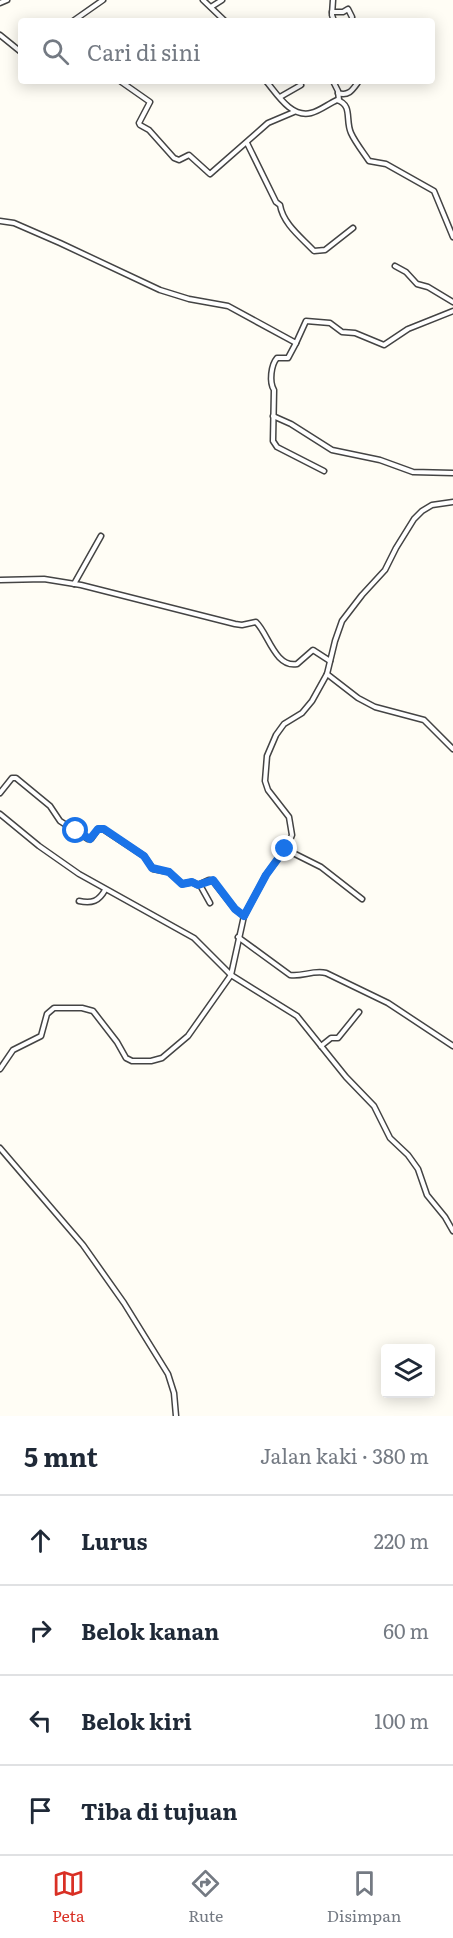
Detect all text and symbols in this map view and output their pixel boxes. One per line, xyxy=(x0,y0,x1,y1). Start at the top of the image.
search box xyxy=(18,18,435,84)
icon: search xyxy=(39,35,72,68)
text: Cari di sini xyxy=(87,35,200,68)
route start xyxy=(62,817,88,843)
route end xyxy=(271,835,297,861)
map controls xyxy=(381,1344,435,1398)
button: layers xyxy=(381,1344,435,1398)
text: 5 mnt xyxy=(24,1436,98,1475)
text: Jalan kaki · 380 m xyxy=(260,1440,429,1470)
icon: ahead xyxy=(24,1524,57,1557)
text: Lurus xyxy=(81,1524,148,1557)
text: 220 m xyxy=(374,1525,429,1555)
icon: right xyxy=(24,1614,57,1647)
text: Belok kanan xyxy=(81,1614,219,1647)
text: 60 m xyxy=(383,1615,429,1645)
icon: left xyxy=(24,1704,57,1737)
text: Belok kiri xyxy=(81,1704,192,1737)
text: 100 m xyxy=(374,1705,429,1735)
icon: arrive xyxy=(24,1794,57,1827)
text: Tiba di tujuan xyxy=(81,1794,237,1827)
tab: Peta xyxy=(52,1867,85,1927)
tab: Rute xyxy=(188,1867,223,1927)
tab: Disimpan xyxy=(327,1867,401,1927)

